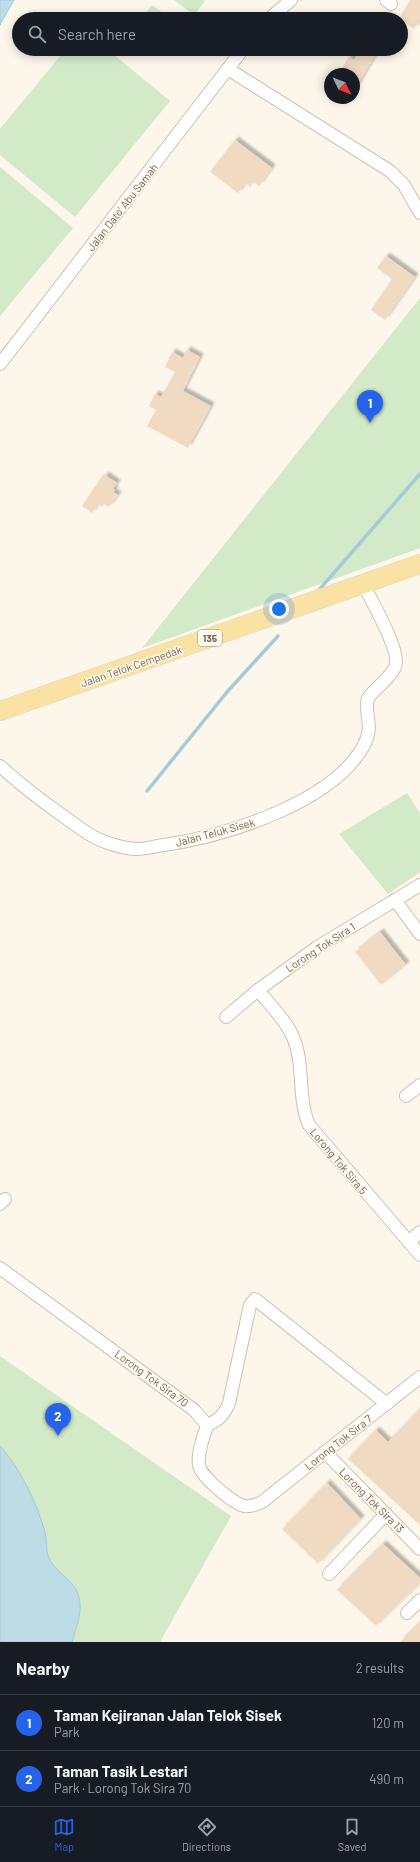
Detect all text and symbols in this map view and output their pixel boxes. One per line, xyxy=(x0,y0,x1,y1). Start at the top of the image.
search box xyxy=(12,12,408,56)
icon: search xyxy=(26,23,48,45)
text: Search here xyxy=(58,25,136,43)
north arrow xyxy=(324,68,360,104)
street label: Jalan Dato' Abu Samah xyxy=(84,161,160,253)
pin: 1 xyxy=(357,390,383,423)
your location xyxy=(269,599,289,619)
road number: 135 xyxy=(198,630,222,646)
street label: Jalan Telok Cempedak xyxy=(79,642,184,689)
street label: Jalan Teluk Sisek xyxy=(174,815,257,849)
street label: Lorong Tok Sira 1 xyxy=(283,920,357,974)
street label: Lorong Tok Sira 5 xyxy=(308,1125,371,1197)
street label: Lorong Tok Sira 70 xyxy=(113,1347,191,1409)
pin: 2 xyxy=(45,1403,71,1436)
street label: Lorong Tok Sira 7 xyxy=(302,1412,374,1472)
street label: Lorong Tok Sira 13 xyxy=(337,1465,407,1535)
text: Nearby xyxy=(16,1658,70,1678)
text: 2 results xyxy=(356,1660,404,1676)
text: Taman Kejiranan Jalan Telok Sisek xyxy=(54,1706,282,1724)
text: 1 xyxy=(27,1715,31,1731)
text: 120 m xyxy=(372,1715,404,1731)
text: Park xyxy=(54,1724,80,1740)
text: Taman Tasik Lestari xyxy=(54,1762,188,1780)
text: 2 xyxy=(25,1771,33,1787)
text: 490 m xyxy=(369,1771,404,1787)
text: Park · Lorong Tok Sira 70 xyxy=(54,1780,191,1796)
tab: Map xyxy=(53,1816,75,1853)
tab: Directions xyxy=(182,1816,231,1853)
tab: Saved xyxy=(338,1816,367,1853)

